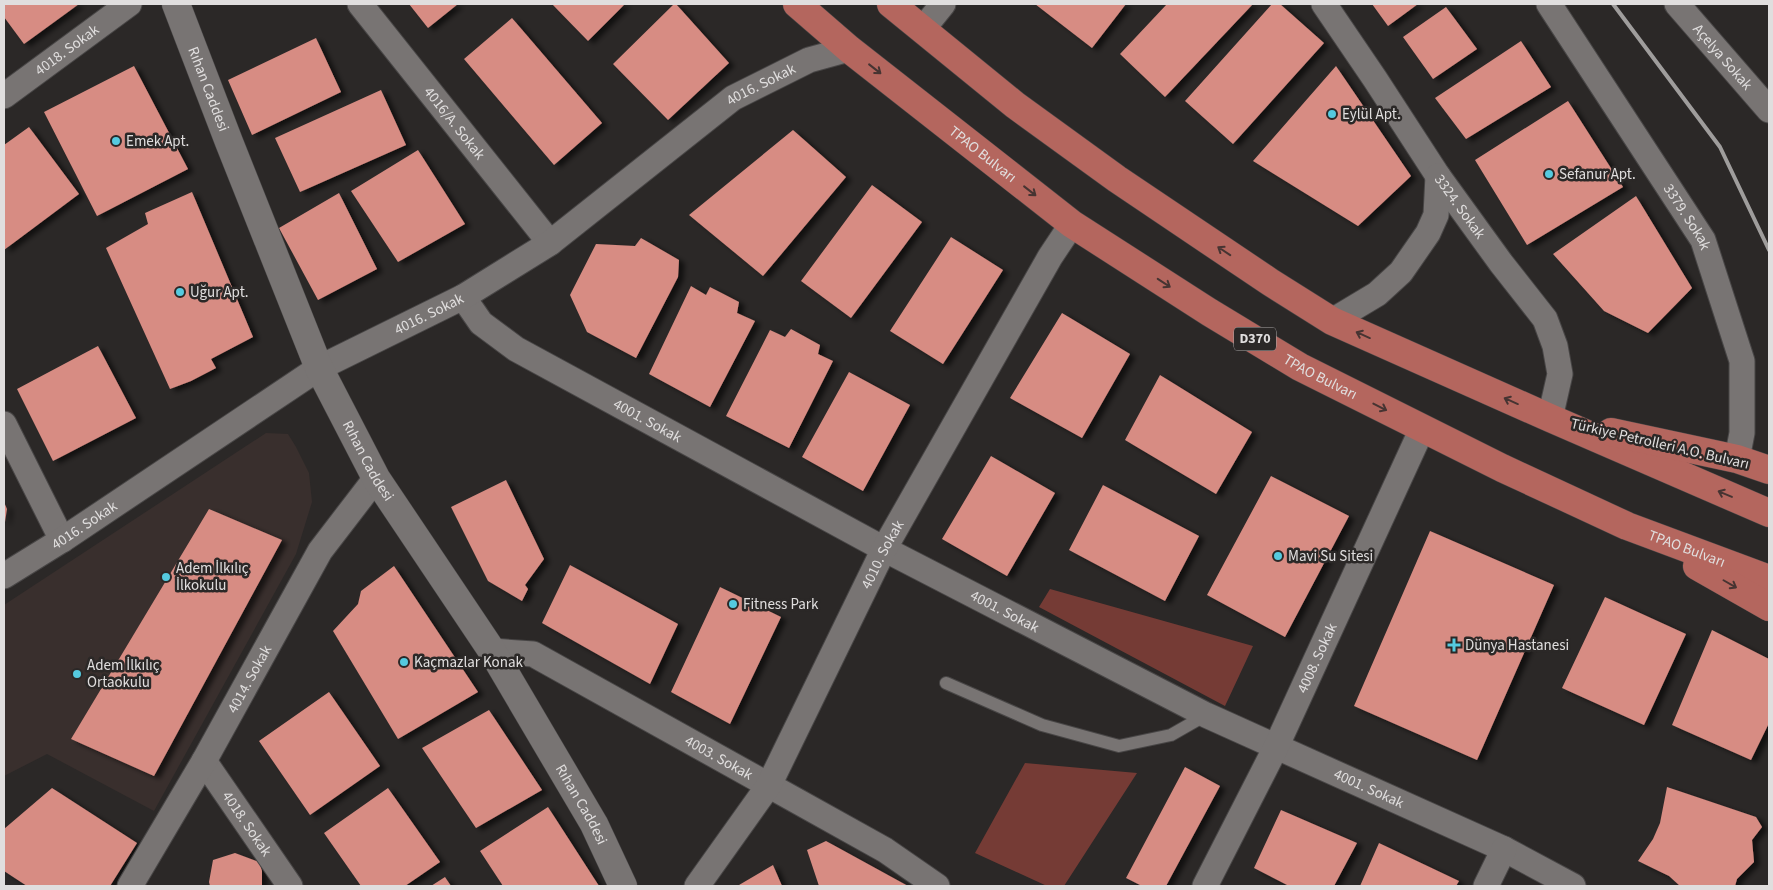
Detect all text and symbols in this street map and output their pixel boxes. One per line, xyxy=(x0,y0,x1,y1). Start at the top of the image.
street label: 4018. Sokak xyxy=(30,19,104,80)
street label: Açelya Sokak xyxy=(1688,19,1758,95)
street label: Rıhan Caddesi xyxy=(183,43,234,134)
street label: 4016. Sokak xyxy=(721,58,800,110)
one-way arrow xyxy=(868,63,881,74)
street label: 4016/A. Sokak xyxy=(419,82,491,164)
place label: Eylül Apt. xyxy=(1342,104,1401,125)
marker: Eylül Apt. xyxy=(1326,108,1338,120)
street label: TPAO Bulvarı xyxy=(945,121,1021,187)
place label: Emek Apt. xyxy=(126,131,189,152)
marker: Emek Apt. xyxy=(110,135,122,147)
place label: Sefanur Apt. xyxy=(1559,164,1636,185)
marker: Sefanur Apt. xyxy=(1543,168,1555,180)
street label: 3324. Sokak xyxy=(1430,170,1491,244)
street label: 3379. Sokak xyxy=(1658,180,1716,253)
one-way arrow xyxy=(1023,185,1036,196)
one-way arrow xyxy=(1217,246,1231,257)
one-way arrow xyxy=(1156,278,1170,288)
place label: Uğur Apt. xyxy=(190,282,249,303)
marker: Uğur Apt. xyxy=(174,286,186,298)
street label: 4016. Sokak xyxy=(391,288,468,340)
road number: D370 xyxy=(1234,328,1276,350)
one-way arrow xyxy=(1356,329,1371,339)
street label: TPAO Bulvarı xyxy=(1279,349,1361,405)
street label: 4001. Sokak xyxy=(610,393,686,448)
one-way arrow xyxy=(1504,396,1519,405)
one-way arrow xyxy=(1372,403,1387,412)
street label: Türkiye Petrolleri A.O. Bulvarı xyxy=(1569,413,1751,475)
street label: Rıhan Caddesi xyxy=(337,417,399,505)
one-way arrow xyxy=(1717,489,1732,498)
street label: 4016. Sokak xyxy=(47,495,122,555)
street label: 4010. Sokak xyxy=(856,516,909,592)
street label: TPAO Bulvarı xyxy=(1645,524,1728,572)
place label: Mavi Su Sitesi xyxy=(1288,546,1373,567)
marker: Mavi Su Sitesi xyxy=(1272,550,1284,562)
place label: Adem İlkılıç İlkokulu xyxy=(176,558,249,596)
marker: Adem İlkılıç İlkokulu xyxy=(160,571,172,583)
one-way arrow xyxy=(1722,580,1736,590)
street label: 4001. Sokak xyxy=(967,585,1044,638)
place label: Fitness Park xyxy=(743,594,819,615)
marker: Fitness Park xyxy=(727,598,739,610)
street label: 4008. Sokak xyxy=(1292,619,1342,697)
place label: Dünya Hastanesi xyxy=(1465,635,1569,656)
marker: Dünya Hastanesi xyxy=(1447,638,1461,652)
street label: 4014. Sokak xyxy=(222,641,277,717)
place label: Kaçmazlar Konak xyxy=(414,652,524,673)
place label: Adem İlkılıç Ortaokulu xyxy=(87,655,160,693)
marker: Kaçmazlar Konak xyxy=(398,656,410,668)
marker: Adem İlkılıç Ortaokulu xyxy=(71,668,83,680)
street label: 4003. Sokak xyxy=(681,730,757,785)
street label: Rıhan Caddesi xyxy=(550,760,613,848)
street label: 4001. Sokak xyxy=(1330,763,1408,813)
street label: 4018. Sokak xyxy=(217,787,277,861)

